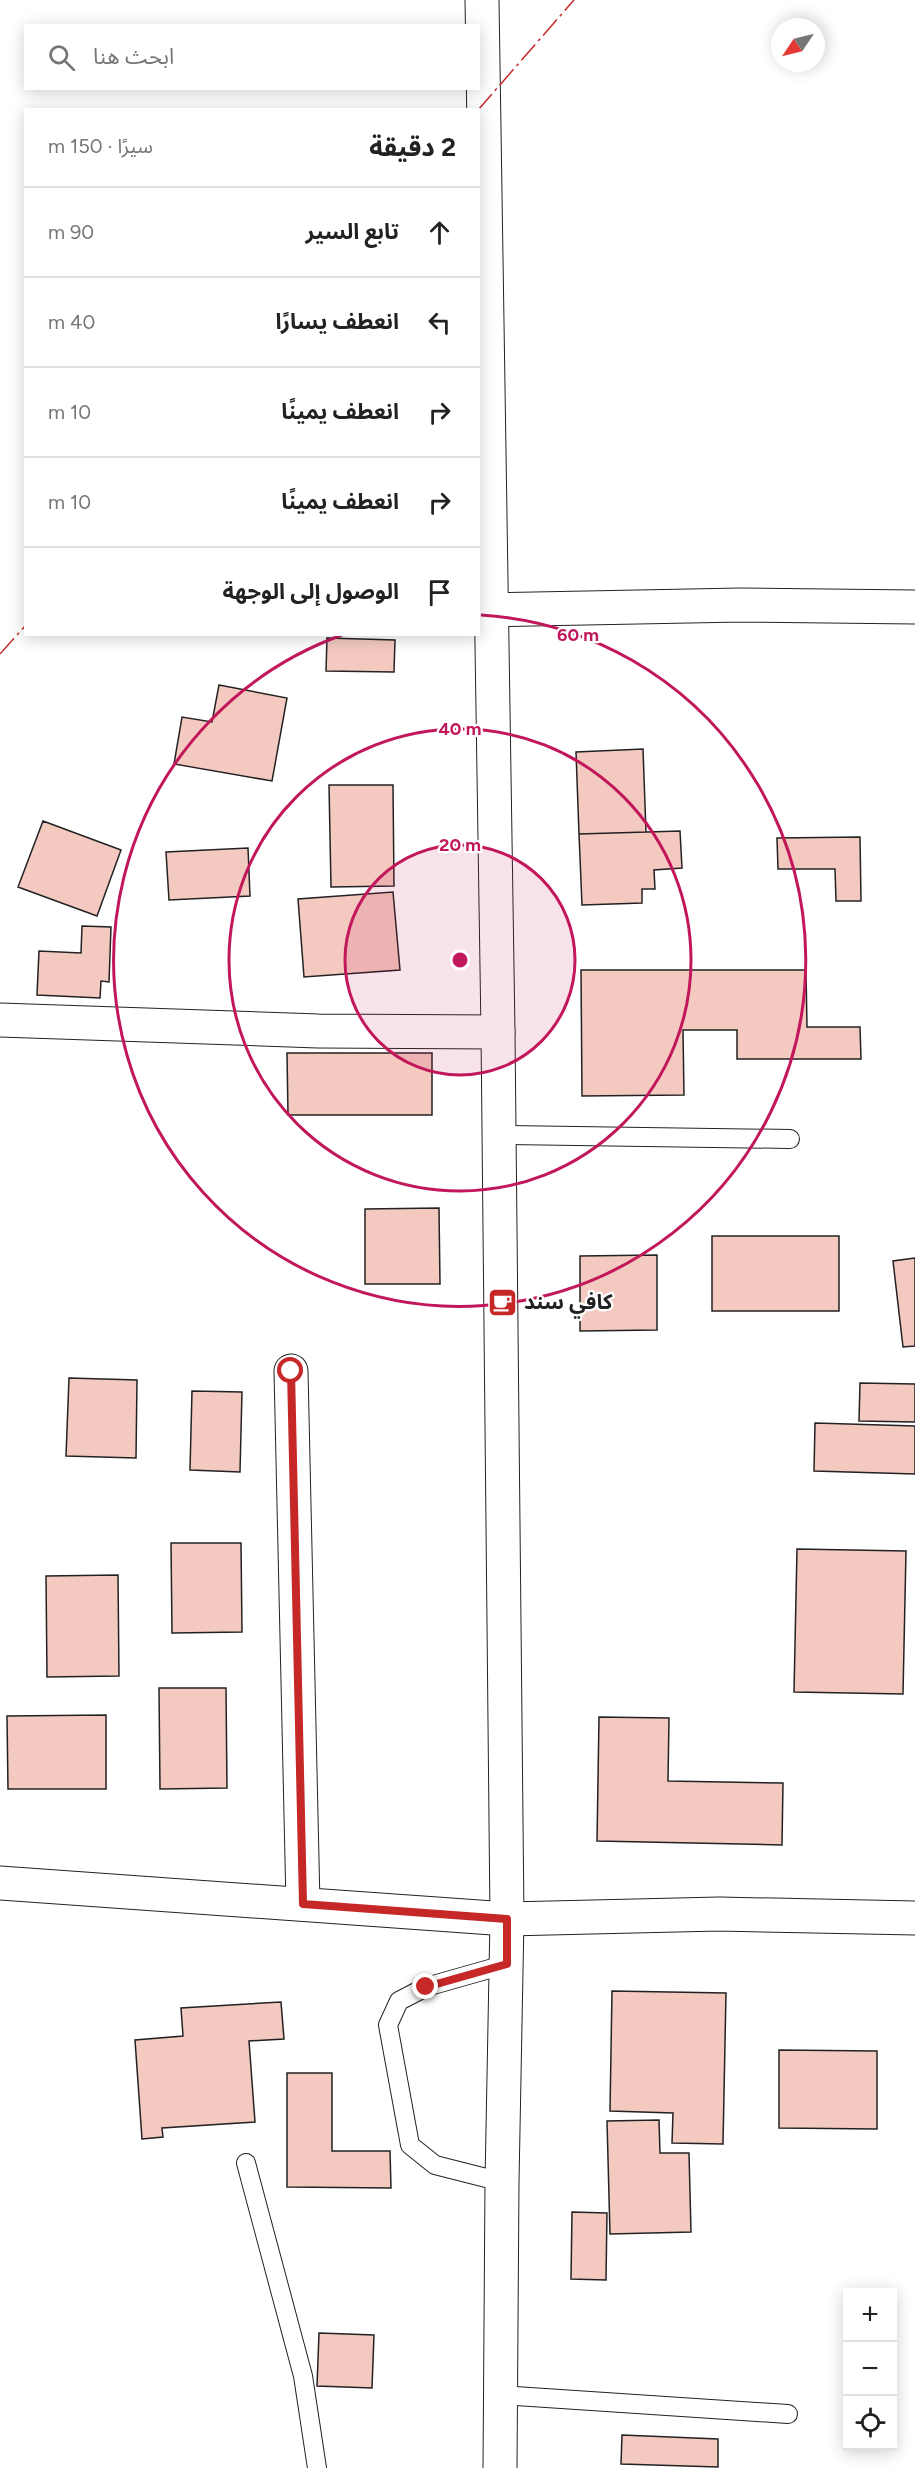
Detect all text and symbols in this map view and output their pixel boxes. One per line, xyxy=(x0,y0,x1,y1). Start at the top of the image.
north arrow xyxy=(771,18,825,72)
search box xyxy=(24,24,480,90)
icon: search xyxy=(45,41,78,74)
text: ابحث هنا xyxy=(93,43,174,70)
text: 2 دقيقة xyxy=(369,131,456,163)
text: سيرًا · 150 m xyxy=(48,134,153,158)
icon: ahead xyxy=(423,216,456,249)
text: تابع السير xyxy=(305,218,399,245)
text: 90 m xyxy=(48,220,94,244)
icon: left xyxy=(423,306,456,339)
text: انعطف يسارًا xyxy=(276,308,399,335)
text: 40 m xyxy=(48,310,95,334)
icon: right xyxy=(423,396,456,429)
text: انعطف يمينًا xyxy=(281,398,399,425)
text: 10 m xyxy=(48,400,91,424)
icon: right xyxy=(423,486,456,519)
text: انعطف يمينًا xyxy=(281,488,399,515)
text: 10 m xyxy=(48,490,91,514)
icon: arrive xyxy=(423,576,456,609)
text: الوصول إلى الوجهة xyxy=(222,578,399,605)
text: 60 m xyxy=(557,624,599,646)
text: 40 m xyxy=(438,718,482,740)
text: 20 m xyxy=(439,834,481,856)
centre of rings xyxy=(450,950,470,970)
cafe icon: كافي سند xyxy=(487,1286,519,1318)
place label: كافي سند xyxy=(524,1289,613,1319)
route start xyxy=(277,1357,303,1383)
route end xyxy=(412,1973,438,1999)
map controls xyxy=(843,2288,897,2450)
button: + xyxy=(843,2288,897,2342)
button: − xyxy=(843,2342,897,2396)
button: locate xyxy=(843,2396,897,2450)

